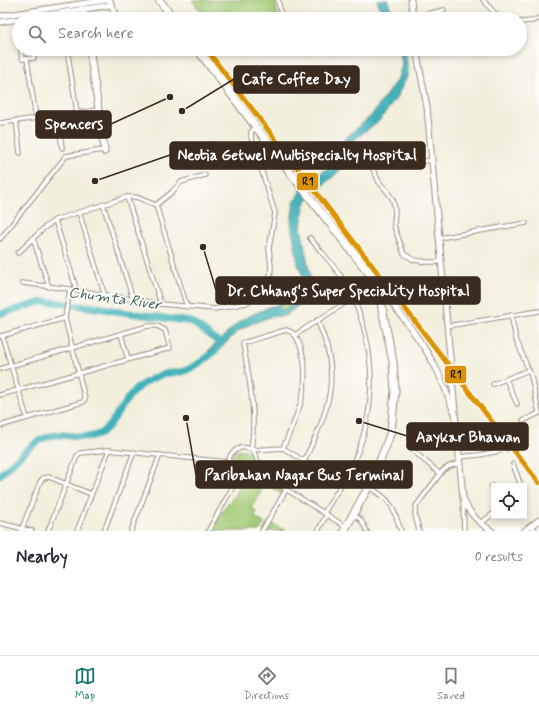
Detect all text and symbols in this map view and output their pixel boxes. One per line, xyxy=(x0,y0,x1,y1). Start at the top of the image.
search box xyxy=(12,12,527,56)
icon: search xyxy=(26,23,48,45)
text: Search here xyxy=(58,24,134,44)
callout: Cafe Coffee Day xyxy=(234,66,359,93)
text: Cafe Coffee Day xyxy=(241,70,351,90)
callout: Spencers xyxy=(36,111,111,138)
text: Spencers xyxy=(45,115,103,135)
callout: Neotia Getwel Multispecialty Hospital xyxy=(170,142,425,169)
text: Neotia Getwel Multispecialty Hospital xyxy=(177,146,417,166)
line badge: R1 xyxy=(296,172,319,191)
text: R1 xyxy=(302,175,314,189)
callout: Dr. Chhang's Super Speciality Hospital xyxy=(216,277,480,304)
text: Dr. Chhang's Super Speciality Hospital xyxy=(226,282,470,304)
water label: Chumta River xyxy=(67,283,164,316)
line badge: R1 xyxy=(444,365,467,384)
text: R1 xyxy=(450,368,462,382)
callout: Aaykar Bhawan xyxy=(407,423,528,450)
text: Aaykar Bhawan xyxy=(416,428,521,448)
callout: Paribahan Nagar Bus Terminal xyxy=(196,461,412,488)
text: Paribahan Nagar Bus Terminal xyxy=(204,466,404,487)
map controls xyxy=(491,483,527,519)
button: locate xyxy=(491,483,527,519)
text: Nearby xyxy=(16,546,68,568)
text: 0 results xyxy=(475,549,523,566)
tab: Map xyxy=(74,665,96,703)
tab: Directions xyxy=(244,665,289,703)
tab: Saved xyxy=(437,665,465,703)

